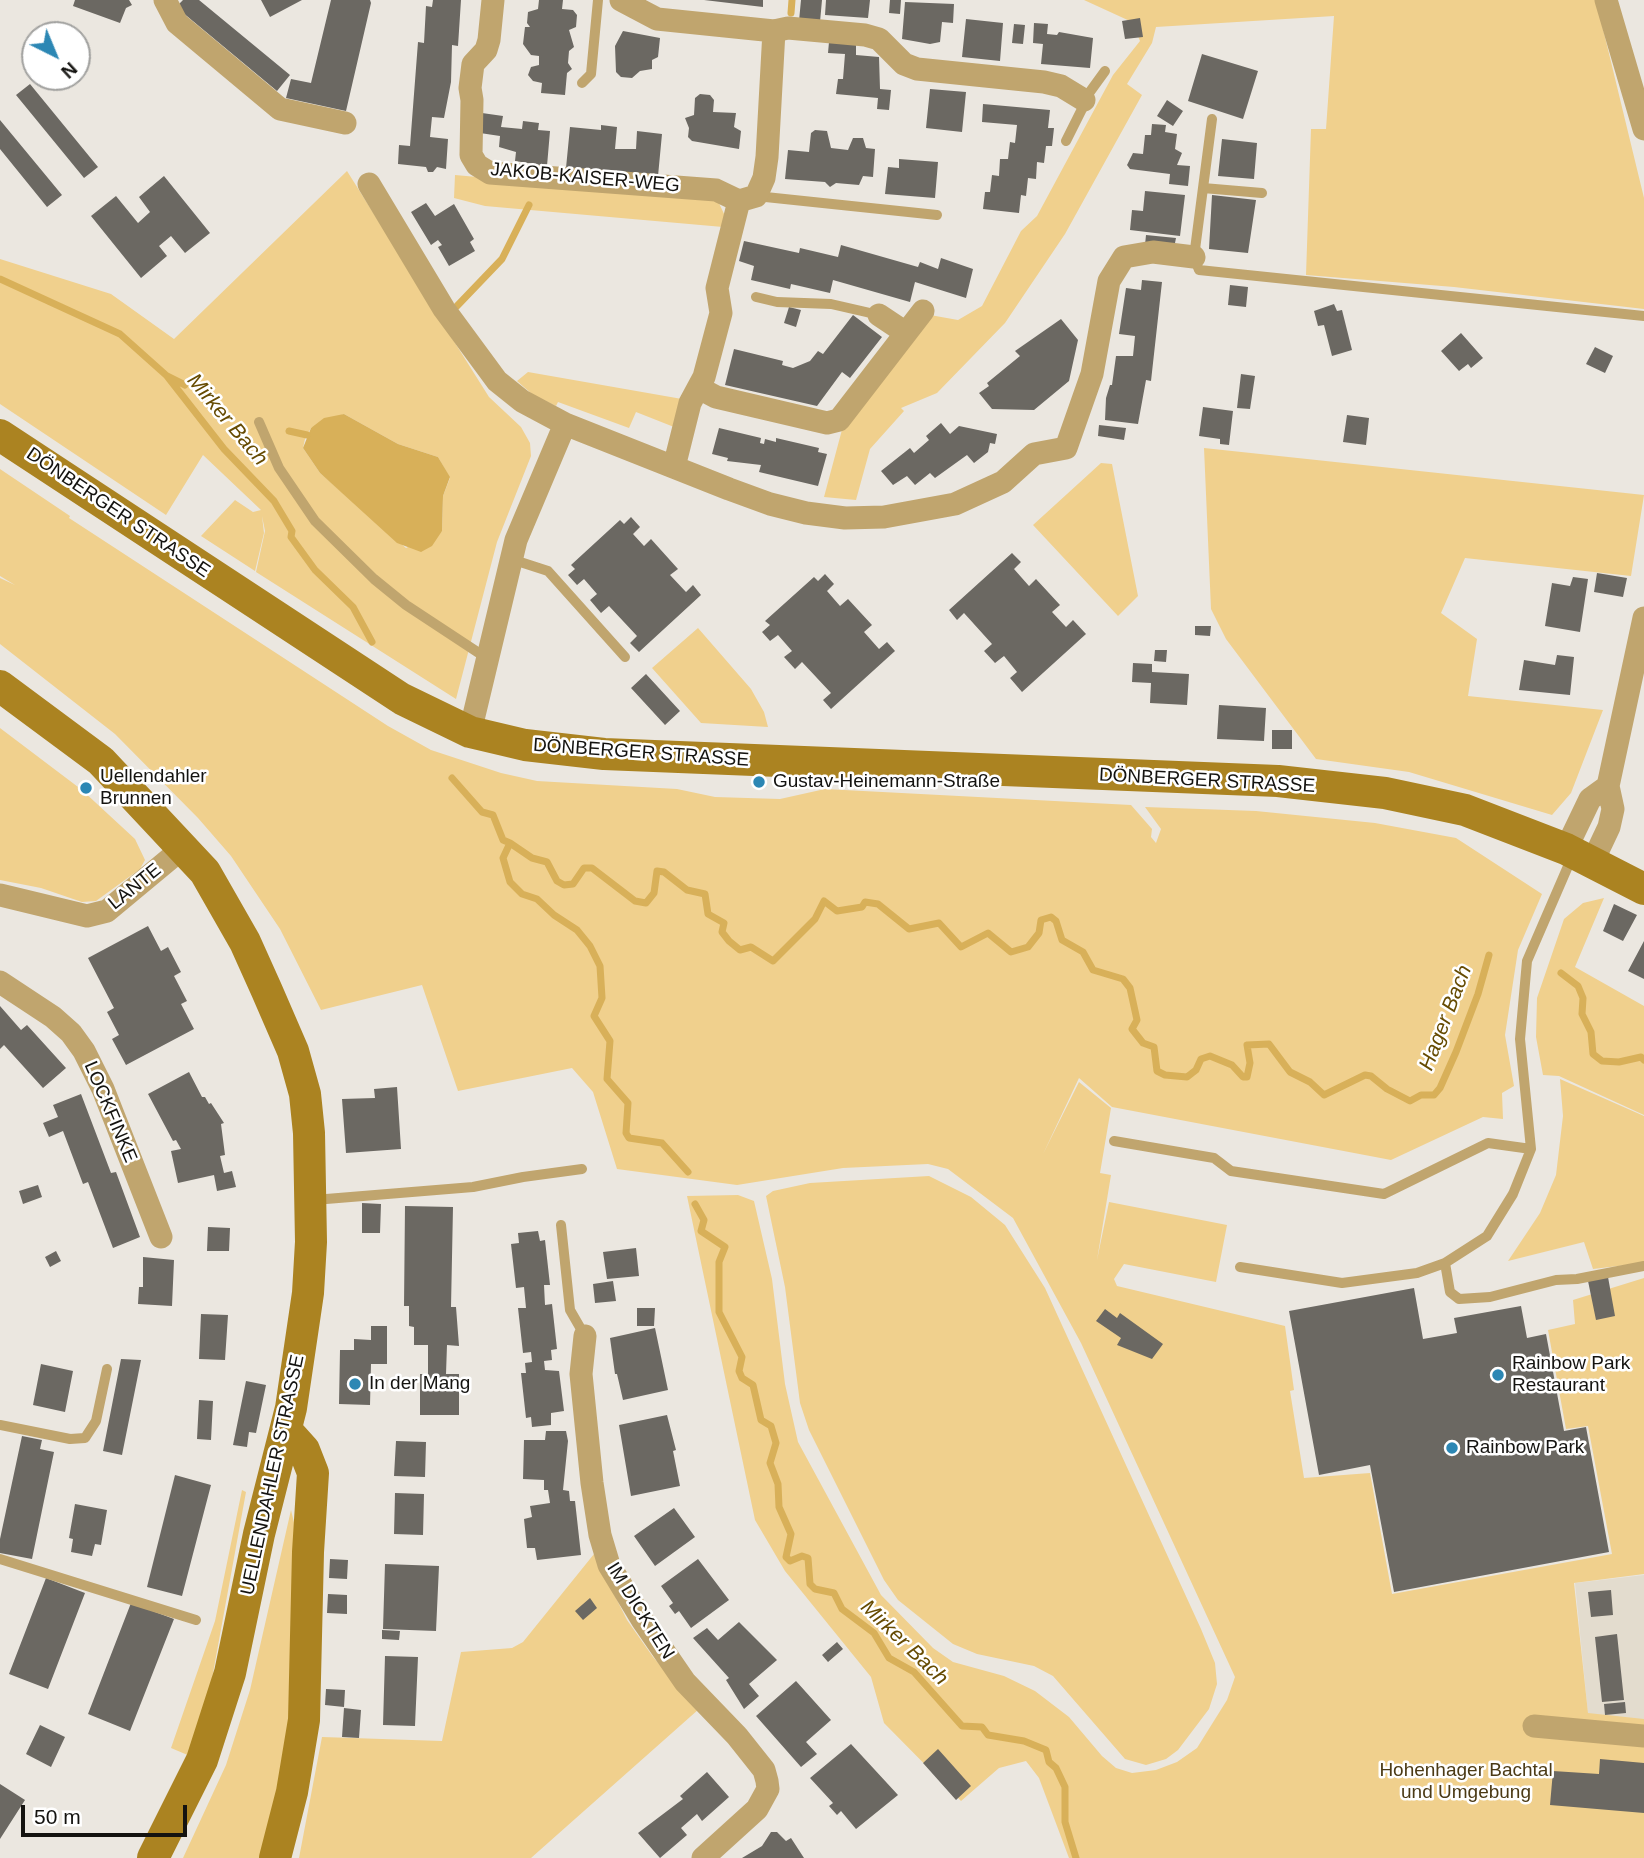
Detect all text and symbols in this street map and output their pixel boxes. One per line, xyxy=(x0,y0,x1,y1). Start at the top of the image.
north arrow xyxy=(21,21,91,91)
text: N xyxy=(57,58,81,83)
street label: JAKOB-KAISER-WEG xyxy=(489,158,681,198)
water label: Mirker Bach xyxy=(181,369,273,471)
street label: DÖNBERGER STRASSE xyxy=(22,443,214,583)
street label: DÖNBERGER STRASSE xyxy=(532,734,750,772)
street label: DÖNBERGER STRASSE xyxy=(1098,764,1316,798)
place label: Uellendahler Brunnen xyxy=(100,766,207,810)
place label: Gustav-Heinemann-Straße xyxy=(773,771,1000,793)
marker: Gustav-Heinemann-Straße xyxy=(751,774,767,790)
marker: Uellendahler Brunnen xyxy=(78,780,94,796)
street label: LANTE xyxy=(104,859,166,915)
water label: Hager Bach xyxy=(1414,962,1478,1074)
street label: LOCKFINKE xyxy=(78,1058,142,1166)
street label: UELLENDAHLER STRASSE xyxy=(236,1353,310,1597)
place label: Rainbow Park Restaurant xyxy=(1512,1353,1630,1397)
marker: Rainbow Park Restaurant xyxy=(1490,1367,1506,1383)
place label: In der Mang xyxy=(369,1373,470,1395)
marker: In der Mang xyxy=(347,1376,363,1392)
place label: Rainbow Park xyxy=(1466,1437,1584,1459)
marker: Rainbow Park xyxy=(1444,1440,1460,1456)
street label: IM DICKTEN xyxy=(601,1558,679,1664)
water label: Mirker Bach xyxy=(855,1595,953,1691)
park label: Hohenhager Bachtal und Umgebung xyxy=(1379,1760,1553,1804)
scale bar xyxy=(24,1792,191,1836)
text: 50 m xyxy=(34,1805,81,1828)

